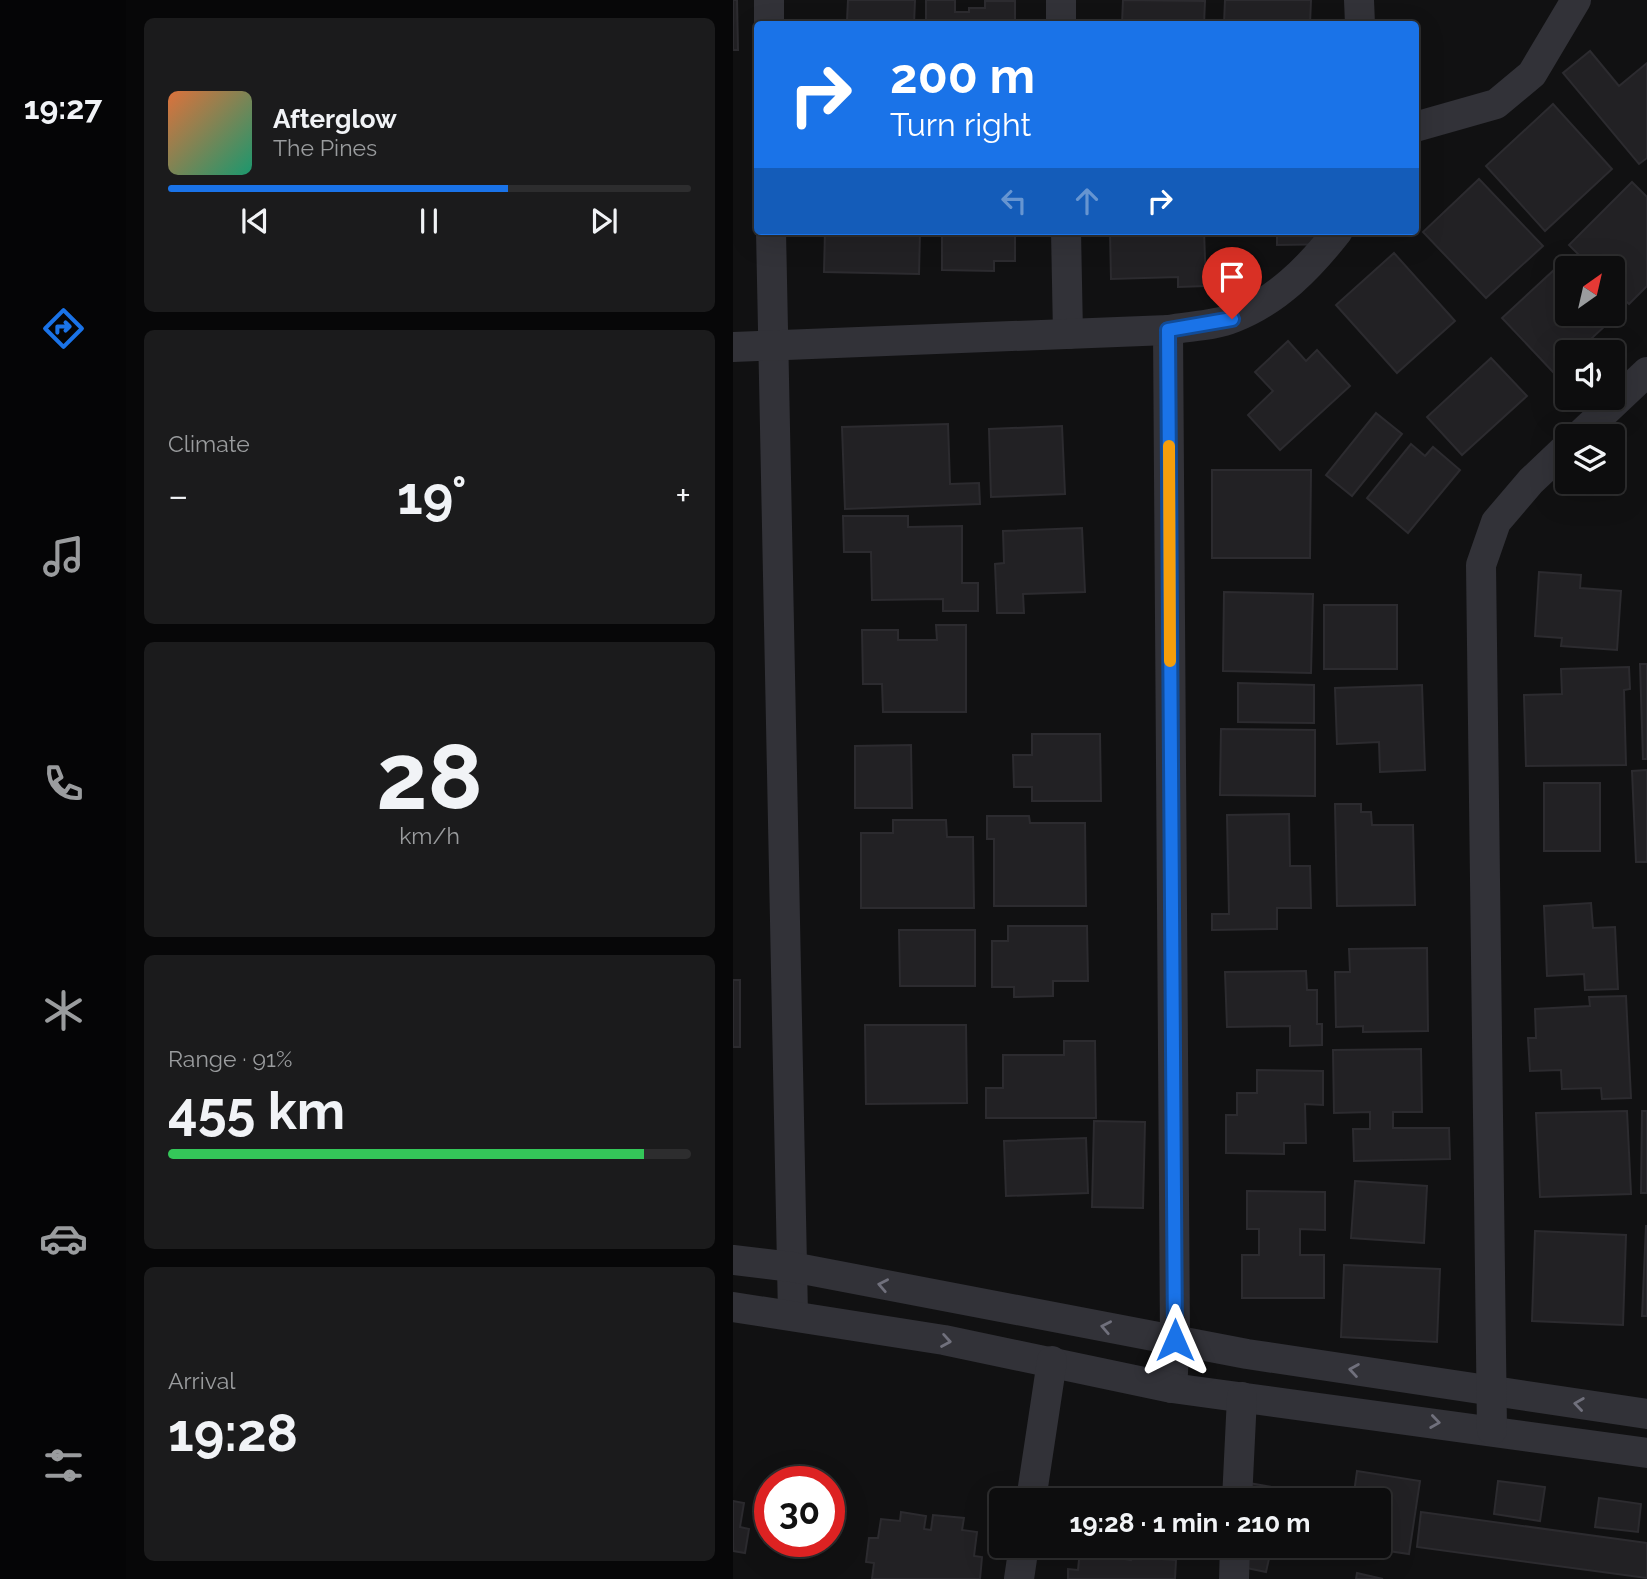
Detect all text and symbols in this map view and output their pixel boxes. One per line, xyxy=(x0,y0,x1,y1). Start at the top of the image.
text: 200 m xyxy=(890,47,1035,104)
icon: right xyxy=(775,49,866,140)
text: 19:27 xyxy=(24,89,102,126)
text: Afterglow xyxy=(273,104,397,134)
text: Turn right xyxy=(890,106,1031,143)
text: The Pines xyxy=(273,134,377,161)
icon: left xyxy=(995,182,1033,220)
icon: ahead xyxy=(1068,182,1106,220)
icon: right xyxy=(1141,182,1179,220)
icon: previous xyxy=(236,202,274,240)
icon: pause xyxy=(410,202,448,240)
icon: next xyxy=(585,202,623,240)
pin xyxy=(1202,247,1262,319)
north arrow xyxy=(1555,256,1625,326)
map controls xyxy=(1555,256,1625,494)
icon: arrive xyxy=(1213,258,1251,296)
icon: directions xyxy=(39,304,88,353)
button: sound xyxy=(1555,340,1625,410)
button: layers xyxy=(1555,424,1625,494)
text: Climate xyxy=(168,430,250,457)
text: 19° xyxy=(397,465,467,526)
text: − xyxy=(168,473,188,518)
text: + xyxy=(675,473,691,518)
icon: music xyxy=(39,532,88,581)
text: 28 xyxy=(376,723,483,830)
icon: phone xyxy=(39,759,88,808)
text: km/h xyxy=(399,822,460,849)
icon: climate xyxy=(39,986,88,1035)
text: Range · 91% xyxy=(168,1045,292,1072)
text: 455 km xyxy=(168,1080,345,1141)
icon: car xyxy=(39,1214,88,1263)
one-way arrow xyxy=(877,1278,889,1293)
position arrow xyxy=(1138,1303,1212,1377)
one-way arrow xyxy=(1100,1320,1112,1335)
one-way arrow xyxy=(940,1332,952,1347)
one-way arrow xyxy=(1348,1363,1360,1378)
text: Arrival xyxy=(168,1367,235,1394)
one-way arrow xyxy=(1573,1397,1585,1412)
text: 19:28 xyxy=(168,1402,298,1463)
one-way arrow xyxy=(1430,1415,1441,1430)
icon: filters xyxy=(39,1441,88,1490)
speed limit sign: 30 xyxy=(754,1466,845,1557)
text: 19:28 · 1 min · 210 m xyxy=(1069,1508,1311,1538)

